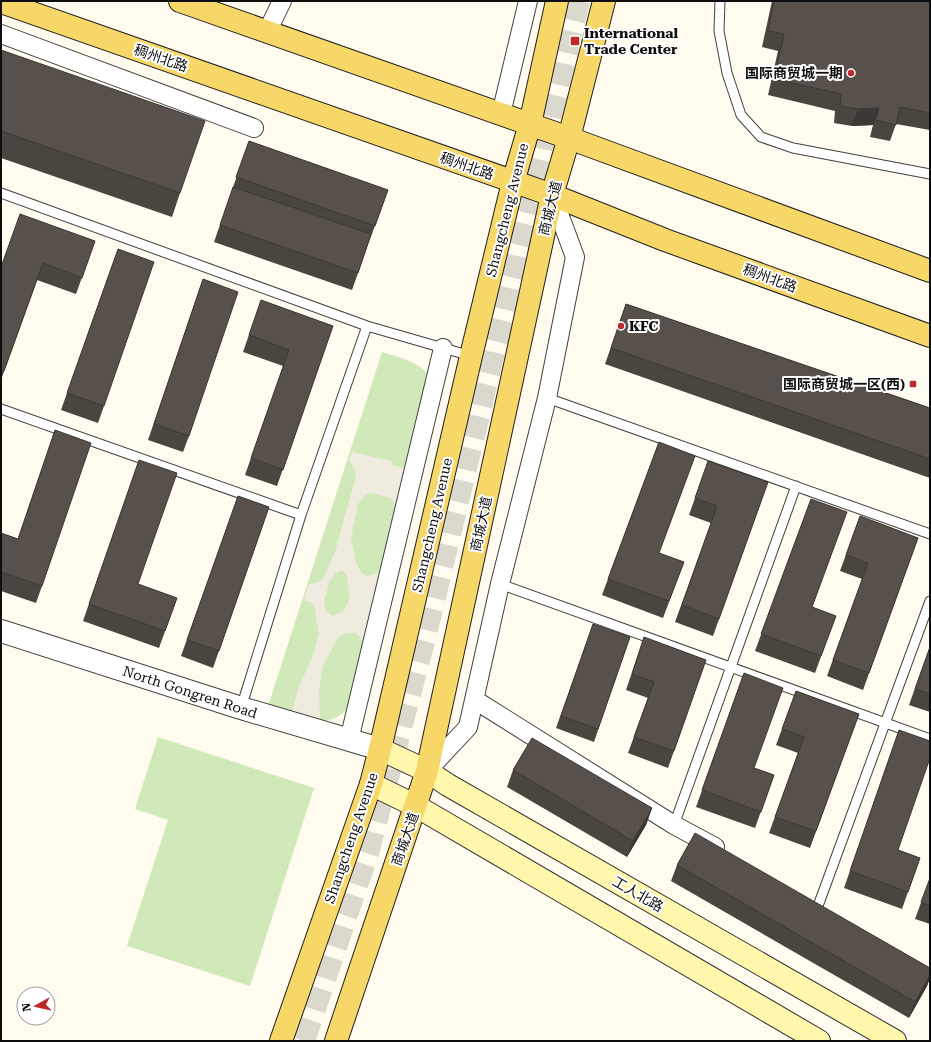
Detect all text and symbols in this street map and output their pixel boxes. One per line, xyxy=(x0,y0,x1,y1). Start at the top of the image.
place label: International Trade Center xyxy=(584,25,679,57)
marker: International Trade Center xyxy=(569,35,581,47)
street label: 稠州北路 xyxy=(132,41,190,75)
place label: 国际商贸城一期 xyxy=(745,65,843,81)
marker: 国际商贸城一期 xyxy=(846,68,856,78)
street label: Shangcheng Avenue xyxy=(483,141,531,279)
street label: 稠州北路 xyxy=(438,149,496,183)
street label: 商城大道 xyxy=(535,179,565,237)
street label: 稠州北路 xyxy=(741,261,799,295)
place label: KFC xyxy=(629,318,658,334)
marker: KFC xyxy=(616,321,626,331)
place label: 国际商贸城一区(西) xyxy=(783,376,905,392)
marker: 国际商贸城一区(西) xyxy=(908,379,918,389)
street label: Shangcheng Avenue xyxy=(409,456,455,594)
street label: 商城大道 xyxy=(467,495,495,553)
street label: North Gongren Road xyxy=(121,663,259,721)
street label: Shangcheng Avenue xyxy=(321,770,381,905)
street label: 商城大道 xyxy=(388,810,422,868)
street label: 工人北路 xyxy=(610,873,666,915)
north arrow xyxy=(16,986,56,1026)
text: N xyxy=(19,1002,34,1012)

